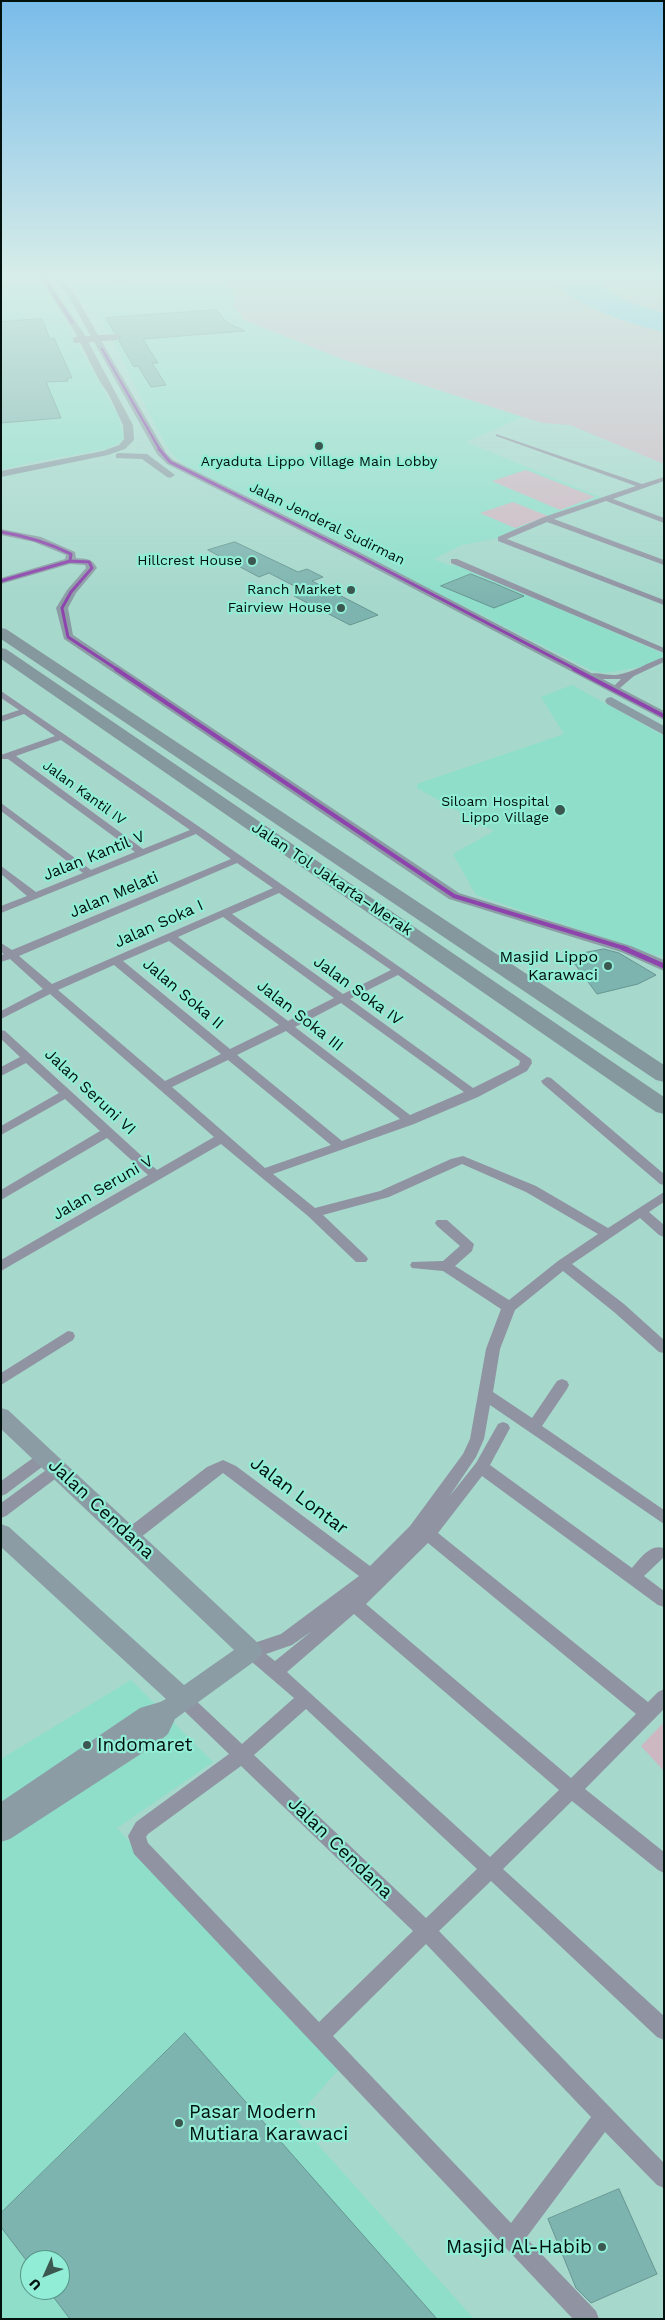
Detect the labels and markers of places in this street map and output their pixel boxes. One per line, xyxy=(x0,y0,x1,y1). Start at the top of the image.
marker: Aryaduta Lippo Village Main Lobby xyxy=(313,440,325,452)
place label: Aryaduta Lippo Village Main Lobby xyxy=(201,454,437,470)
place label: Hillcrest House xyxy=(137,553,242,569)
marker: Hillcrest House xyxy=(246,555,258,567)
place label: Ranch Market xyxy=(247,582,341,598)
marker: Ranch Market xyxy=(345,584,357,596)
place label: Fairview House xyxy=(228,600,331,616)
marker: Fairview House xyxy=(335,602,347,614)
place label: Siloam Hospital Lippo Village xyxy=(441,794,549,826)
marker: Siloam Hospital Lippo Village xyxy=(553,803,567,817)
place label: Masjid Lippo Karawaci xyxy=(499,947,598,985)
marker: Masjid Lippo Karawaci xyxy=(602,960,614,972)
place label: Indomaret xyxy=(97,1734,193,1756)
marker: Indomaret xyxy=(81,1739,93,1751)
place label: Pasar Modern Mutiara Karawaci xyxy=(189,2101,348,2145)
marker: Pasar Modern Mutiara Karawaci xyxy=(173,2117,185,2129)
place label: Masjid Al-Habib xyxy=(446,2236,592,2258)
marker: Masjid Al-Habib xyxy=(596,2241,608,2253)

